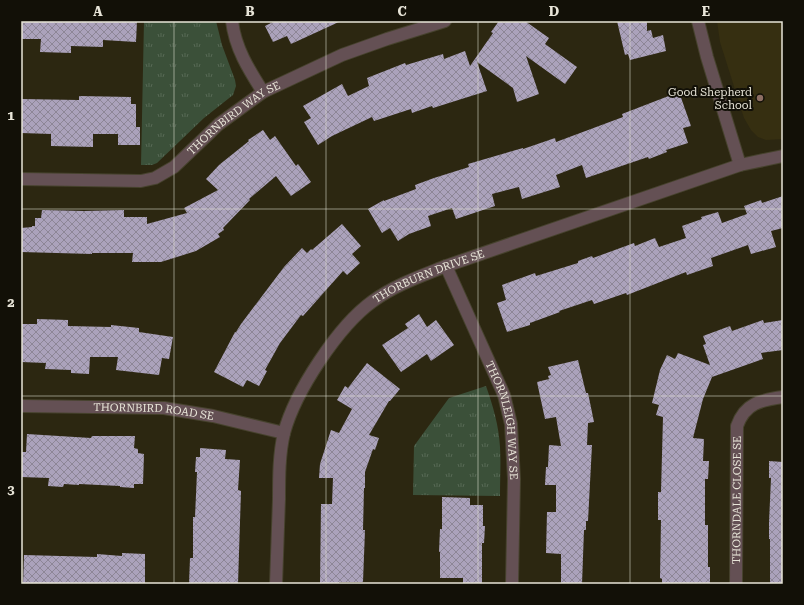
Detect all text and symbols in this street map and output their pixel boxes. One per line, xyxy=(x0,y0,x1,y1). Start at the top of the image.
text: A xyxy=(93,4,103,19)
text: B xyxy=(245,4,255,19)
text: C xyxy=(397,4,407,19)
text: D xyxy=(549,4,559,19)
text: E xyxy=(702,4,710,19)
street label: THORNBIRD WAY SE xyxy=(184,78,282,157)
place label: Good Shepherd School xyxy=(668,86,753,112)
marker: Good Shepherd School xyxy=(755,93,765,103)
text: 1 xyxy=(7,108,15,123)
street label: THORBURN DRIVE SE xyxy=(370,247,486,306)
text: 2 xyxy=(7,295,15,310)
street label: THORNLEIGH WAY SE xyxy=(483,359,521,480)
street label: THORNBIRD ROAD SE xyxy=(93,401,215,423)
street label: THORNDALE CLOSE SE xyxy=(730,436,743,564)
text: 3 xyxy=(7,482,15,497)

